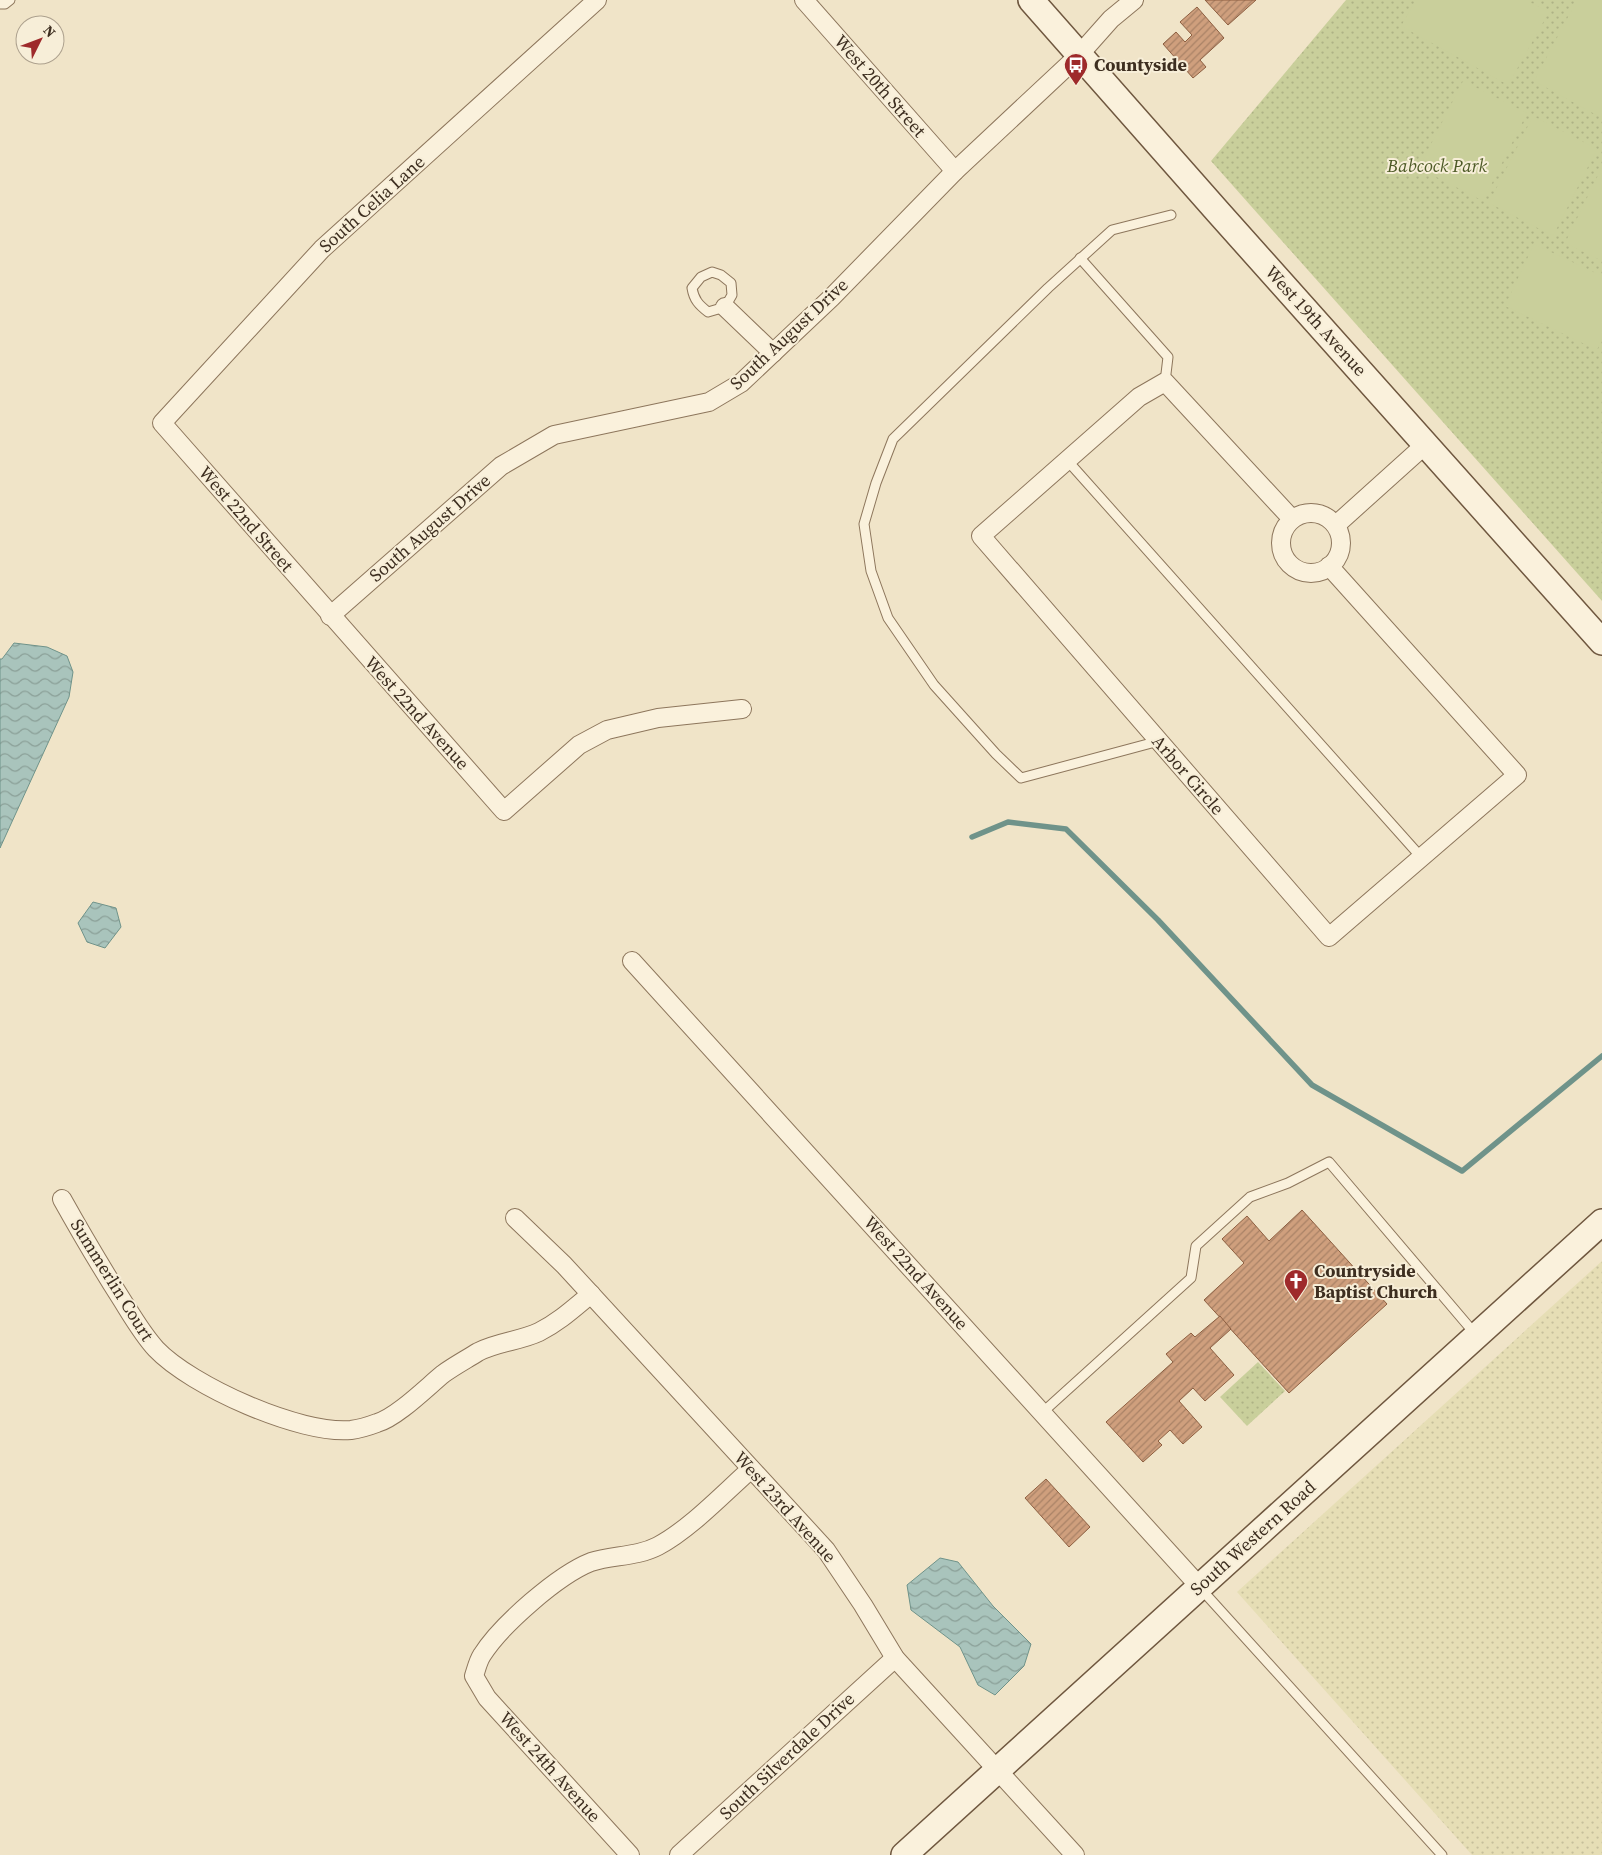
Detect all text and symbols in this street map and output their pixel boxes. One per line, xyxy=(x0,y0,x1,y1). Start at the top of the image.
north arrow xyxy=(15,15,65,65)
text: N xyxy=(39,21,61,42)
street label: West 20th Street xyxy=(829,29,932,142)
bus stop icon: Countyside xyxy=(1063,52,1089,86)
place label: Countyside xyxy=(1094,52,1187,77)
street label: South Celia Lane xyxy=(313,149,430,258)
park label: Babcock Park xyxy=(1386,153,1487,178)
street label: West 19th Avenue xyxy=(1260,260,1373,381)
street label: South August Drive xyxy=(724,272,853,395)
street label: West 22nd Street xyxy=(193,460,300,577)
street label: South August Drive xyxy=(364,468,496,587)
street label: West 22nd Avenue xyxy=(359,650,475,775)
street label: Arbor Circle xyxy=(1147,729,1230,820)
street label: West 22nd Avenue xyxy=(858,1210,974,1335)
street label: Summerlin Court xyxy=(65,1214,160,1346)
place label: Countryside Baptist Church xyxy=(1314,1258,1438,1304)
church icon: Countryside Baptist Church xyxy=(1283,1268,1309,1302)
street label: West 23rd Avenue xyxy=(729,1446,842,1568)
street label: South Western Road xyxy=(1184,1474,1321,1601)
street label: South Silverdale Drive xyxy=(714,1686,860,1825)
street label: West 24th Avenue xyxy=(494,1706,607,1827)

